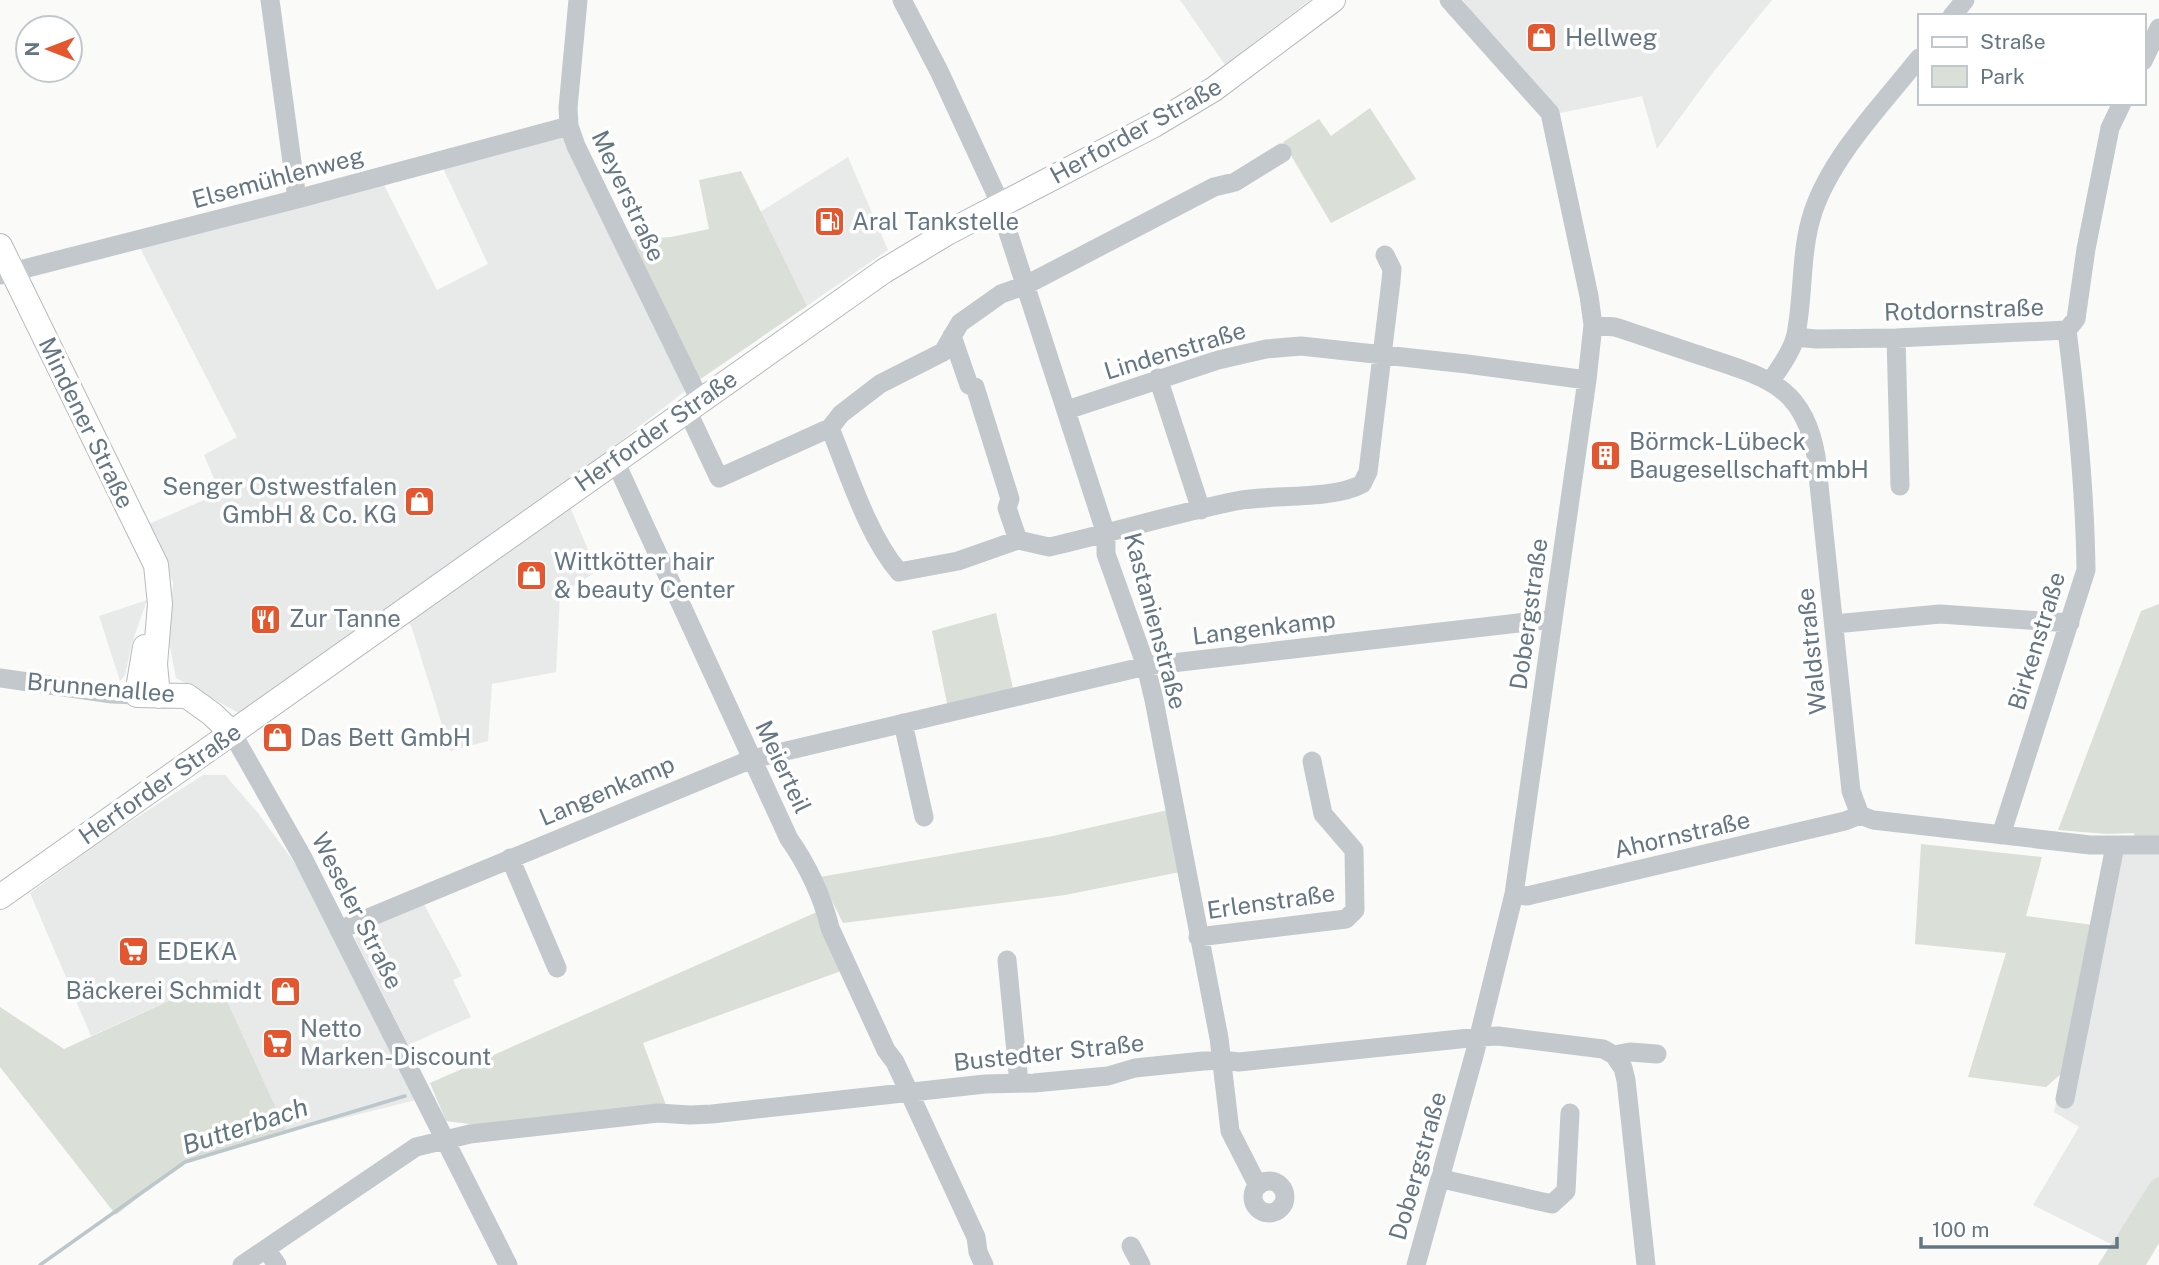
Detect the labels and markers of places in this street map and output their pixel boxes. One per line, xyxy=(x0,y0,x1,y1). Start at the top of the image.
shop icon: Hellweg xyxy=(1525,21,1559,55)
place label: Hellweg xyxy=(1565,23,1657,51)
fuel station icon: Aral Tankstelle xyxy=(812,205,846,239)
place label: Aral Tankstelle xyxy=(852,207,1019,235)
place label: Börmck-Lübeck Baugesellschaft mbH xyxy=(1629,427,1869,483)
building icon: Börmck-Lübeck Baugesellschaft mbH xyxy=(1589,439,1623,473)
place label: Senger Ostwestfalen GmbH & Co. KG xyxy=(162,472,397,528)
shop icon: Senger Ostwestfalen GmbH & Co. KG xyxy=(403,484,437,518)
place label: Wittkötter hair & beauty Center xyxy=(554,547,735,603)
shop icon: Wittkötter hair & beauty Center xyxy=(514,559,548,593)
restaurant icon: Zur Tanne xyxy=(249,602,283,636)
place label: Zur Tanne xyxy=(289,604,401,632)
shop icon: Das Bett GmbH xyxy=(260,721,294,755)
place label: Das Bett GmbH xyxy=(300,723,471,751)
supermarket icon: EDEKA xyxy=(117,935,151,969)
place label: EDEKA xyxy=(157,937,237,965)
shop icon: Bäckerei Schmidt xyxy=(268,974,302,1008)
place label: Bäckerei Schmidt xyxy=(66,976,262,1004)
place label: Netto Marken-Discount xyxy=(300,1014,491,1070)
supermarket icon: Netto Marken-Discount xyxy=(260,1026,294,1060)

